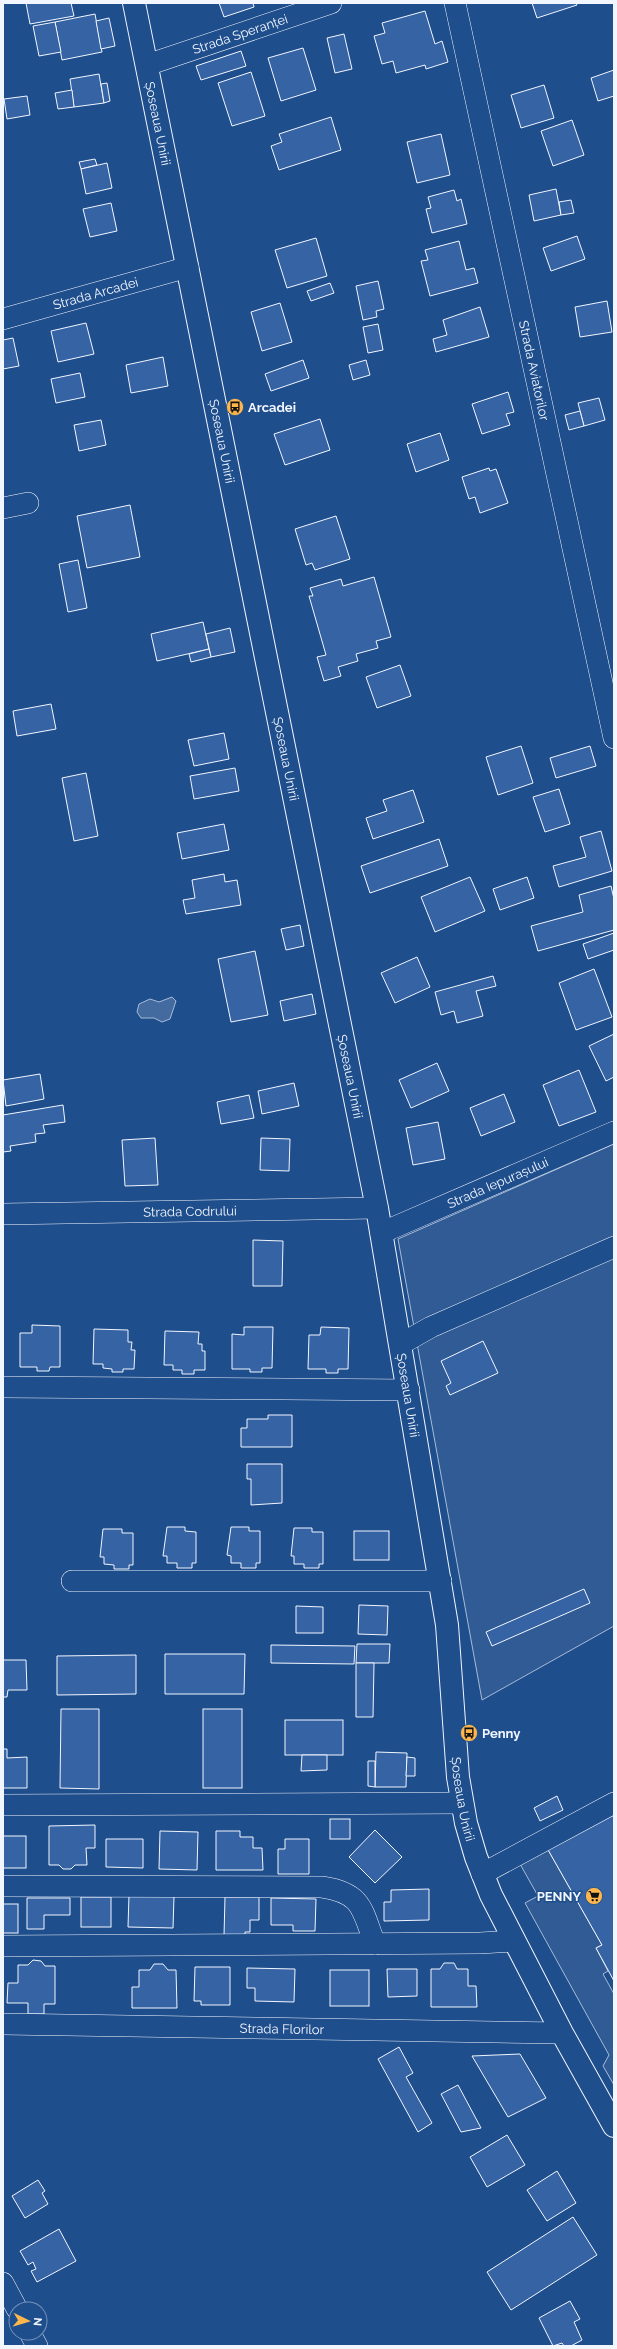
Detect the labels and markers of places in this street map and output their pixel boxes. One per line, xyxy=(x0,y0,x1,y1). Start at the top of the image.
bus stop icon: Arcadei xyxy=(225,397,245,417)
place label: Arcadei xyxy=(248,400,296,415)
bus stop icon: Penny xyxy=(459,1723,479,1743)
place label: Penny xyxy=(482,1726,520,1741)
supermarket icon: PENNY xyxy=(584,1886,604,1906)
place label: PENNY xyxy=(537,1889,581,1904)

